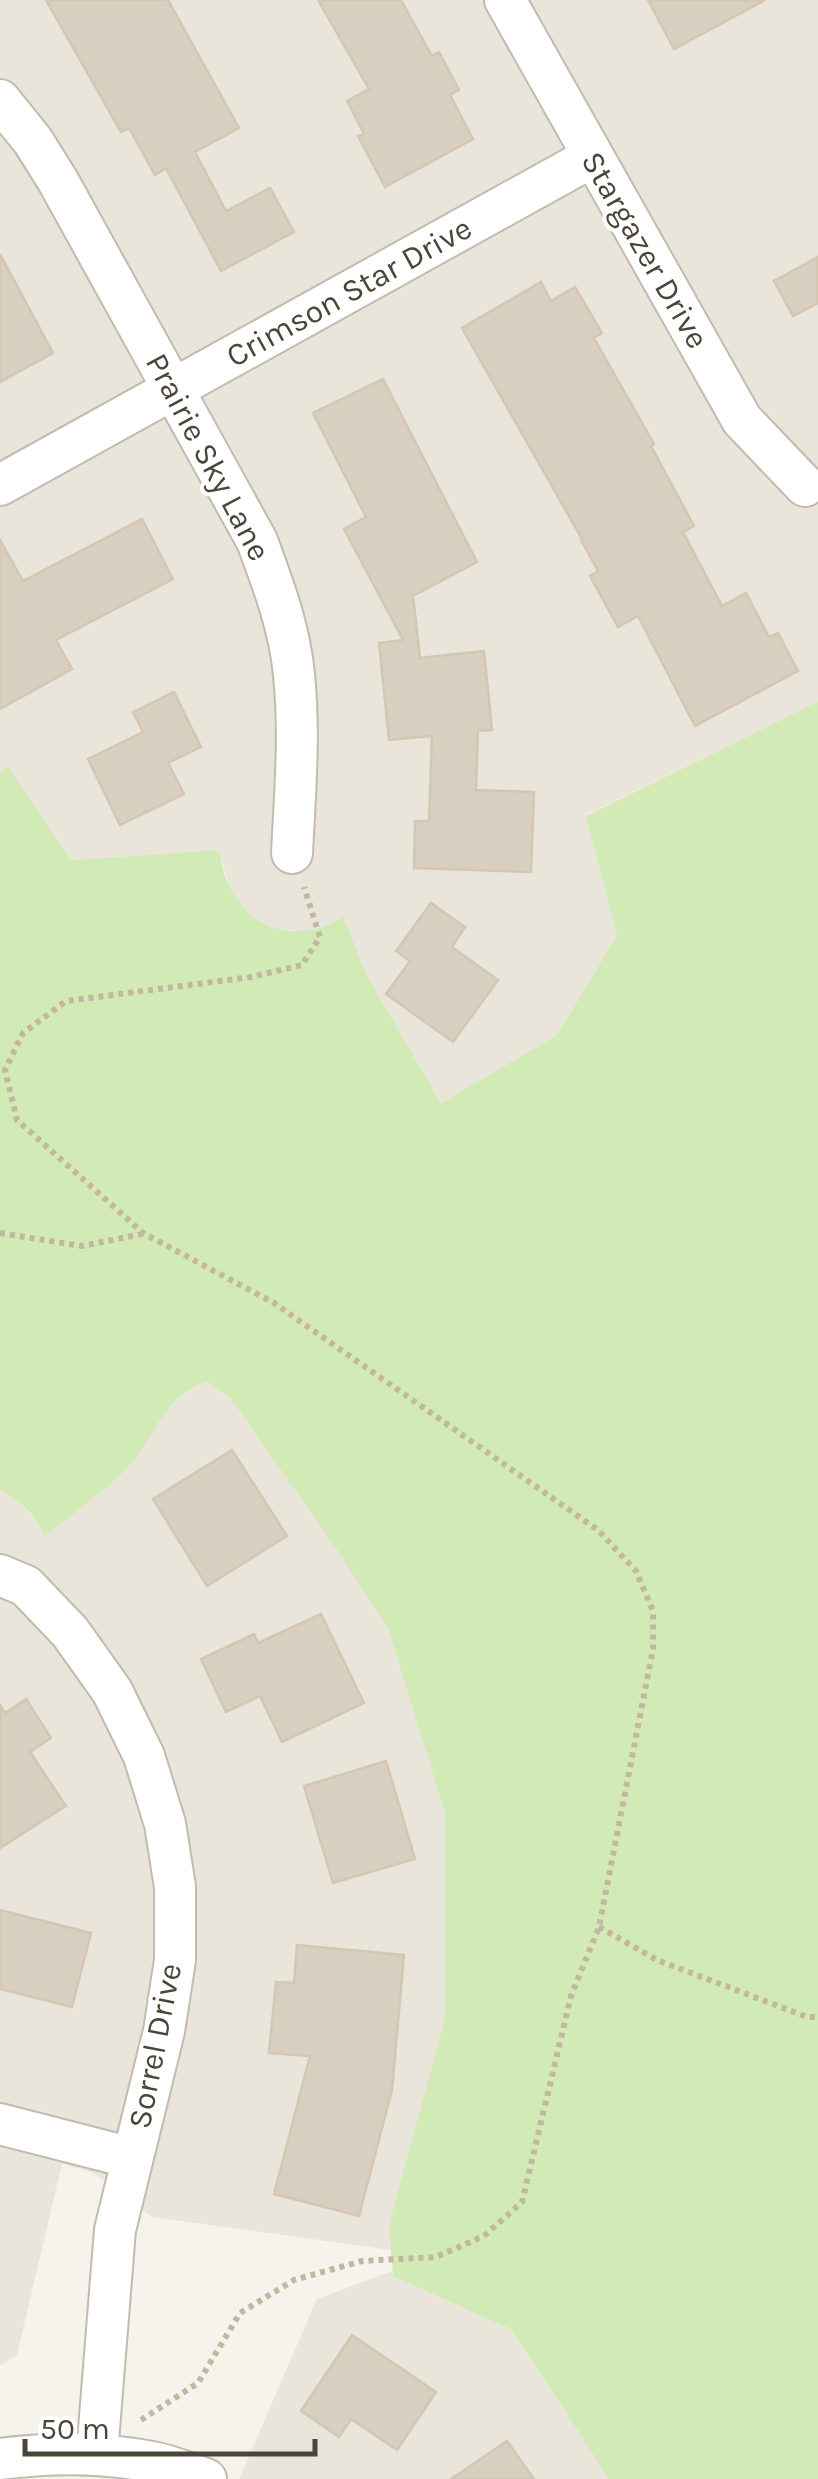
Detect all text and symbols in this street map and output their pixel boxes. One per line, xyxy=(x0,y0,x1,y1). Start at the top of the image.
street label: Stargazer Drive xyxy=(574,145,716,355)
street label: Crimson Star Drive xyxy=(220,209,478,375)
street label: Prairie Sky Lane xyxy=(138,347,278,567)
street label: Sorrel Drive xyxy=(121,1960,189,2132)
scale bar xyxy=(25,2394,315,2456)
text: 50 m xyxy=(40,2411,110,2447)

